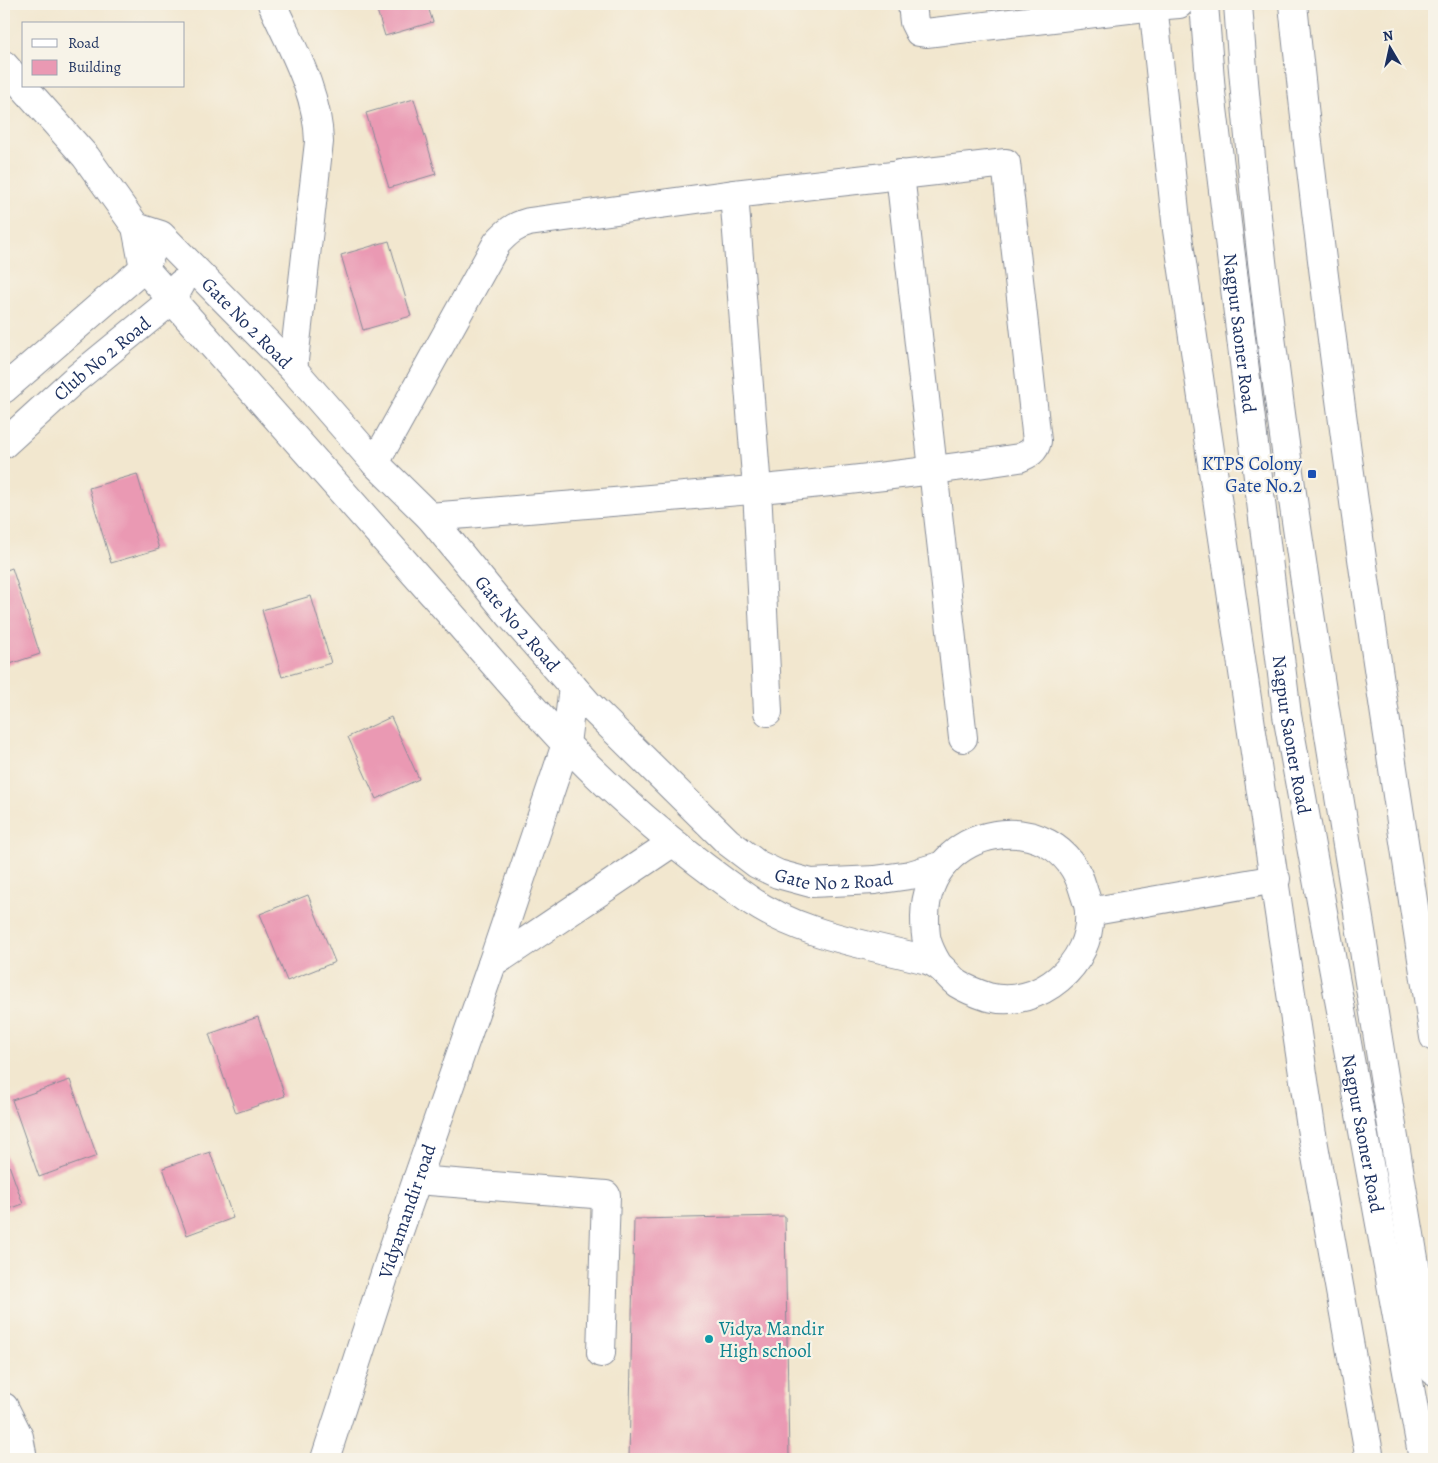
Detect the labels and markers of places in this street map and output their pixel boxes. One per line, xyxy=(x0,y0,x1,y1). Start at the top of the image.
place label: KTPS Colony Gate No.2 xyxy=(1202,451,1303,499)
marker: KTPS Colony Gate No.2 xyxy=(1306,468,1318,480)
place label: Vidya Mandir High school xyxy=(718,1316,824,1364)
marker: Vidya Mandir High school xyxy=(703,1333,715,1345)

